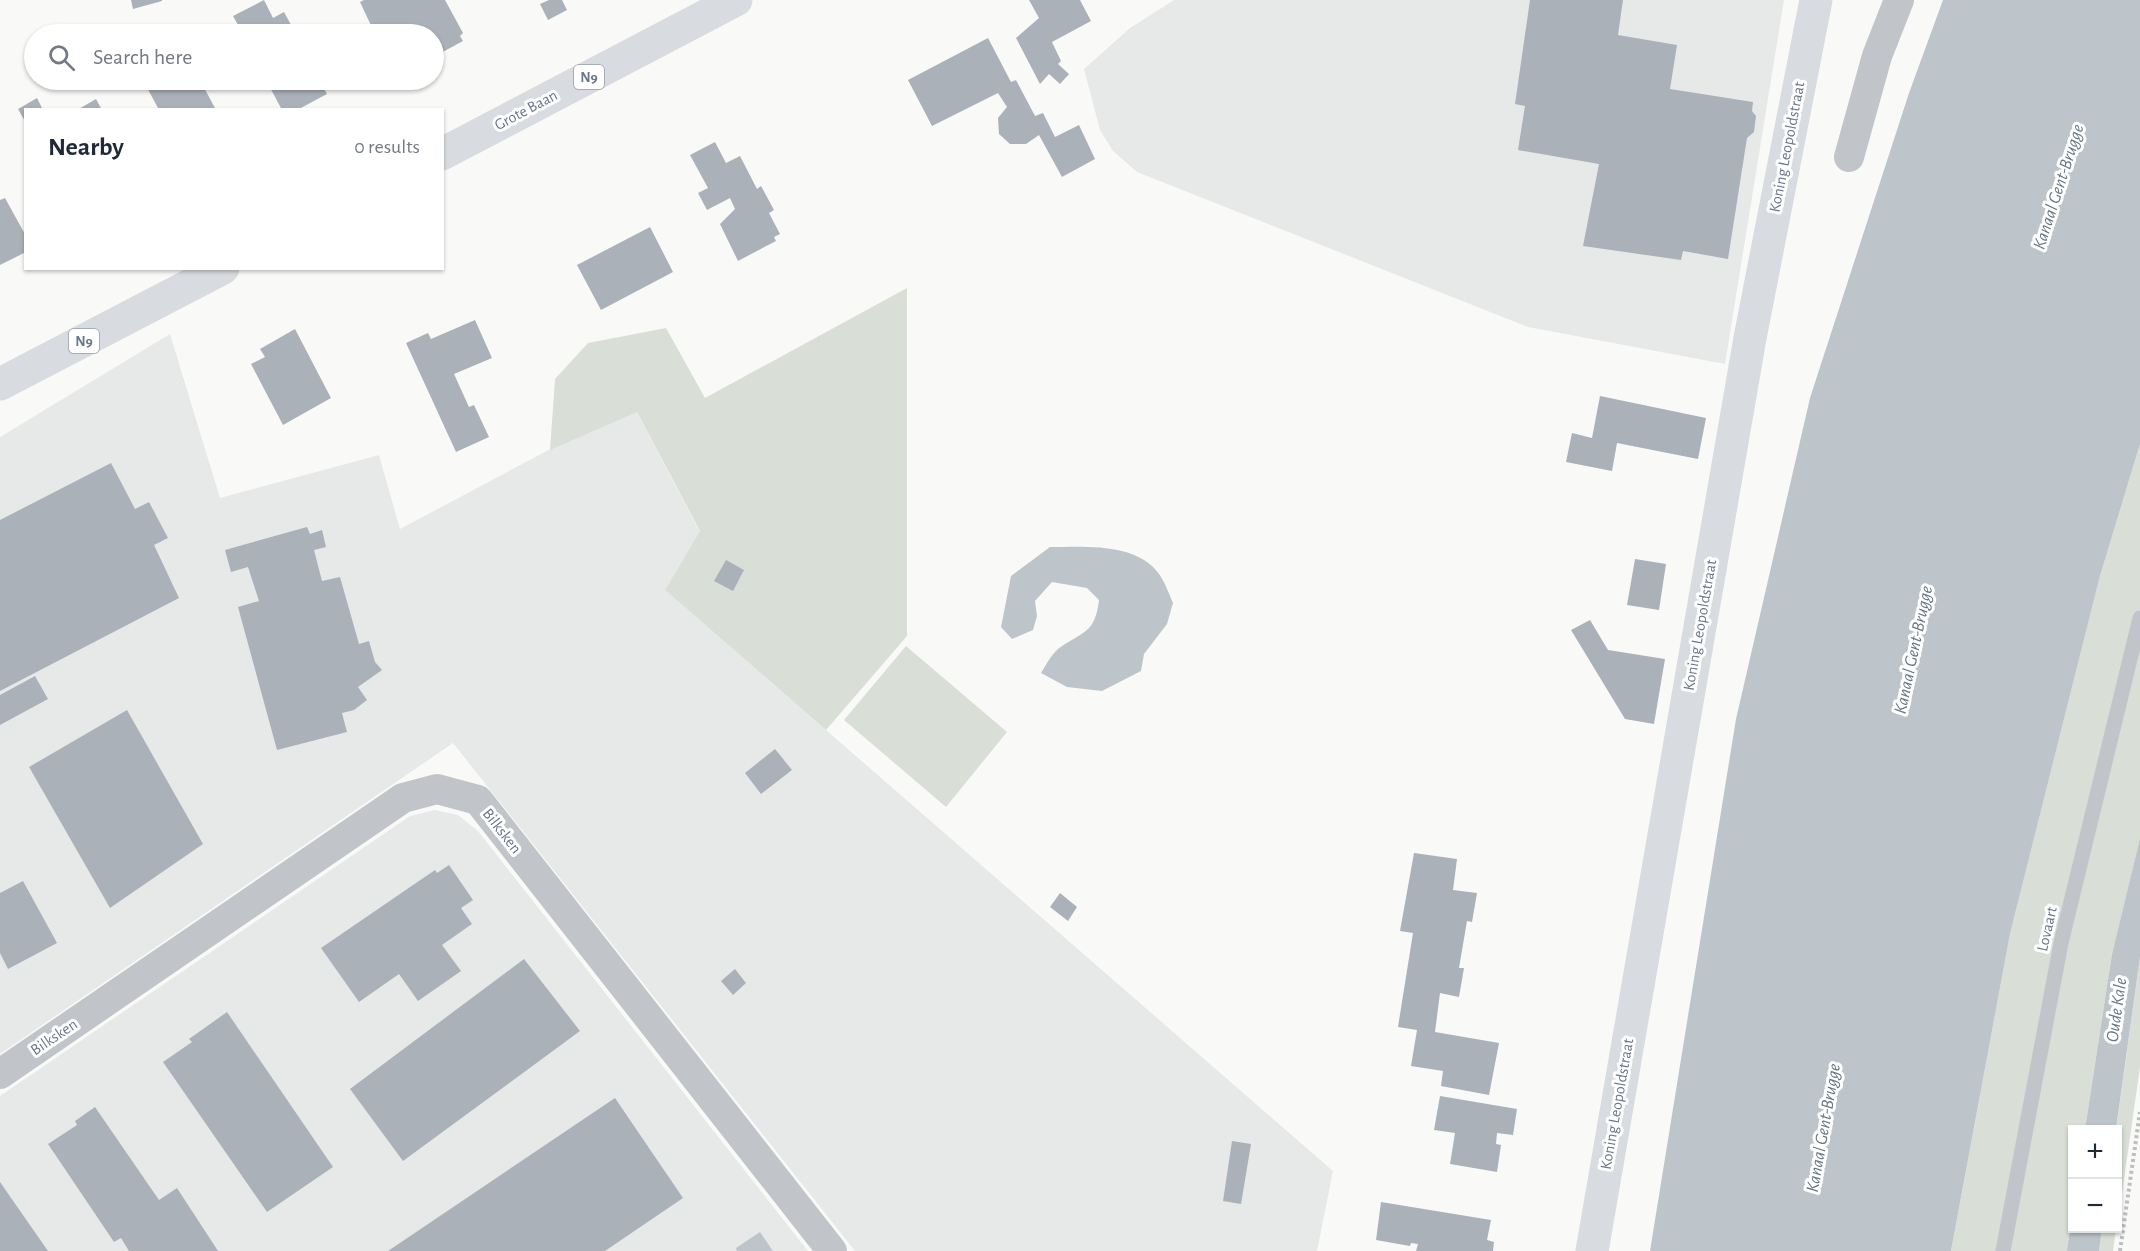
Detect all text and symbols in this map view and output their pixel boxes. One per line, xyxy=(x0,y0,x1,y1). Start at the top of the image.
search box xyxy=(24,24,444,90)
icon: search xyxy=(45,41,78,74)
text: Search here xyxy=(93,46,192,68)
road number: N9 xyxy=(574,65,604,89)
street label: Koning Leopoldstraat xyxy=(1766,80,1808,214)
street label: Grote Baan xyxy=(492,87,560,133)
water label: Kanaal Gent-Brugge xyxy=(2030,122,2088,252)
text: Nearby xyxy=(48,134,124,160)
text: 0 results xyxy=(354,137,420,157)
road number: N9 xyxy=(69,329,99,353)
street label: Koning Leopoldstraat xyxy=(1681,558,1719,692)
water label: Kanaal Gent-Brugge xyxy=(1892,584,1936,716)
street label: Bilksken xyxy=(480,805,524,857)
street label: Lovaart xyxy=(2034,905,2060,953)
water label: Oude Kale xyxy=(2104,976,2130,1043)
street label: Bilksken xyxy=(28,1016,80,1058)
street label: Koning Leopoldstraat xyxy=(1598,1037,1636,1171)
water label: Kanaal Gent-Brugge xyxy=(1804,1062,1844,1194)
map controls xyxy=(2068,1125,2122,1233)
button: + xyxy=(2068,1125,2122,1179)
button: − xyxy=(2068,1179,2122,1233)

